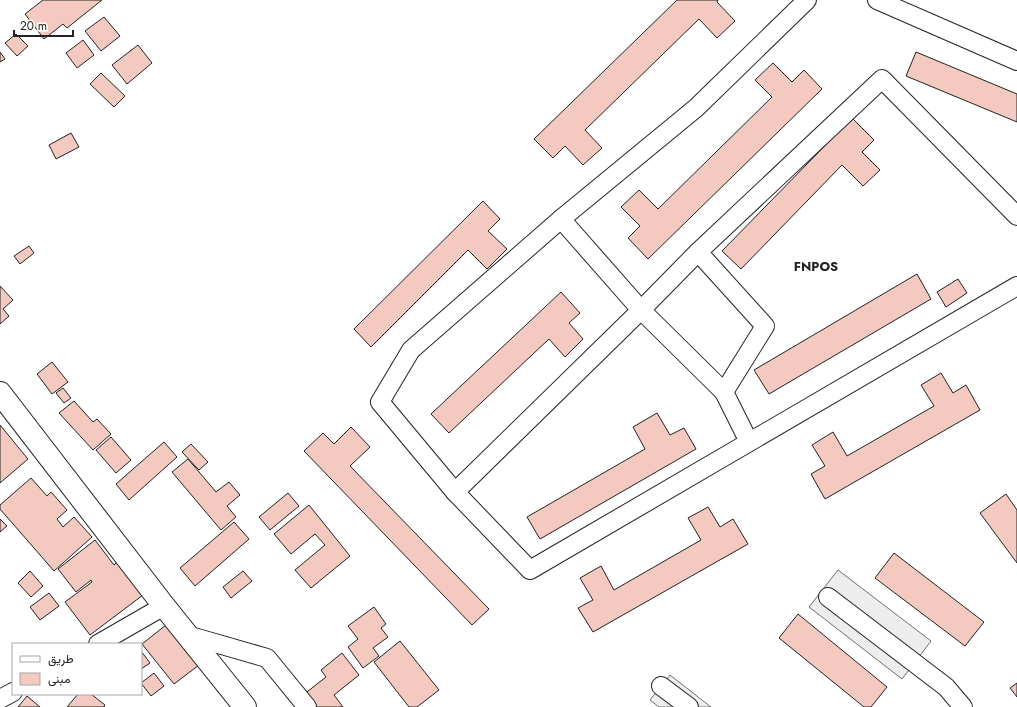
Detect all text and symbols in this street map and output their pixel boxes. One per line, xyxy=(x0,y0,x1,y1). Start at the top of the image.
scale bar xyxy=(14,12,73,38)
text: 20 m xyxy=(20,17,47,35)
district label: FNPOS xyxy=(794,257,838,276)
legend xyxy=(12,643,142,695)
text: طريق xyxy=(48,650,74,668)
text: مبنى xyxy=(48,670,70,688)

